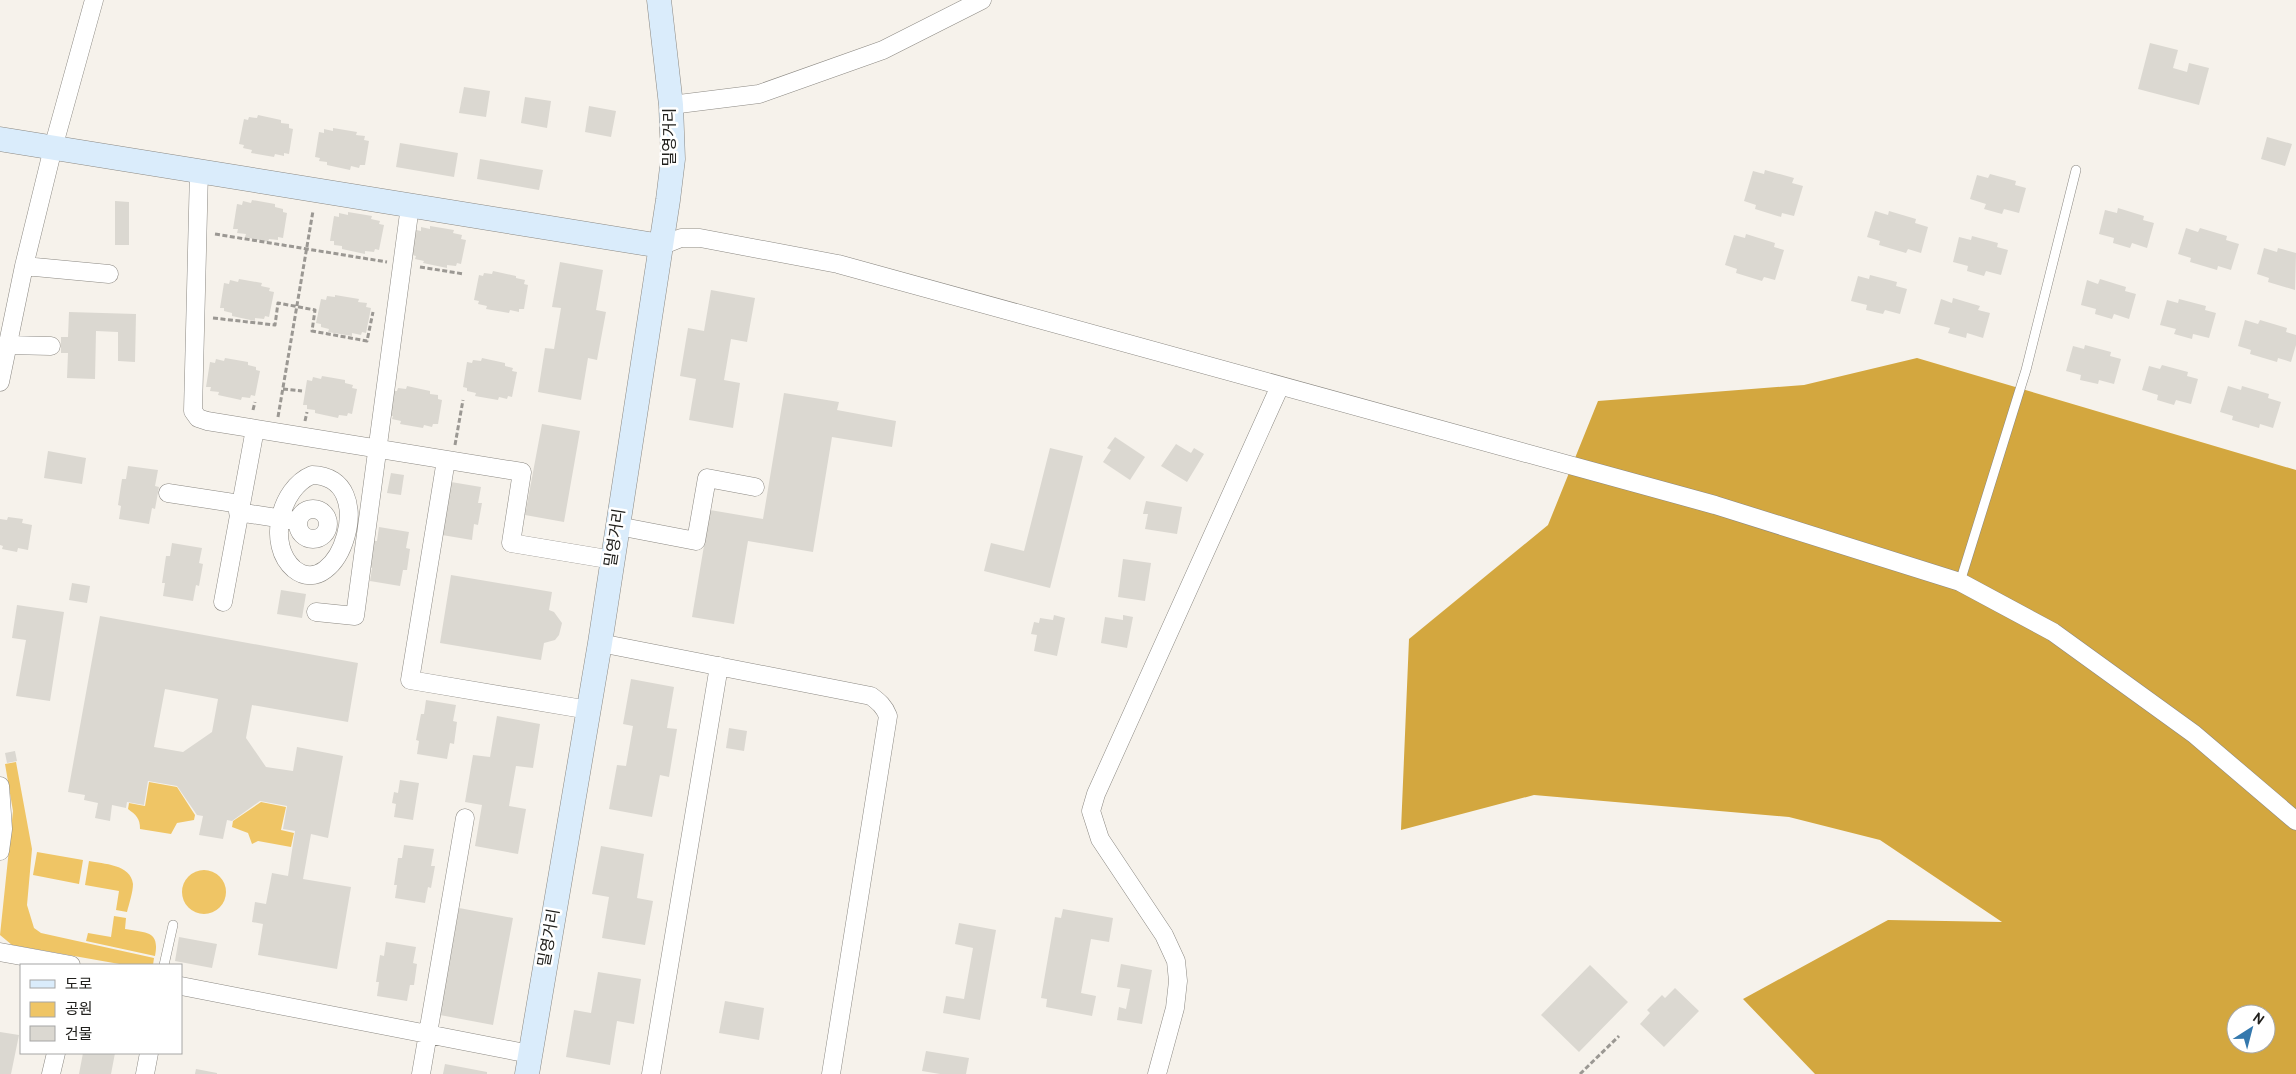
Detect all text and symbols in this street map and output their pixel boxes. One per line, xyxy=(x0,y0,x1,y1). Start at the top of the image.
street label: 밀영거리 xyxy=(661,108,681,166)
street label: 밀영거리 xyxy=(602,507,630,569)
street label: 밀영거리 xyxy=(535,907,565,969)
legend xyxy=(20,964,182,1054)
text: 도로 xyxy=(65,976,93,995)
text: 공원 xyxy=(65,1001,93,1020)
north arrow xyxy=(2226,1004,2276,1054)
text: N xyxy=(2249,1010,2267,1030)
text: 건물 xyxy=(65,1026,93,1045)

